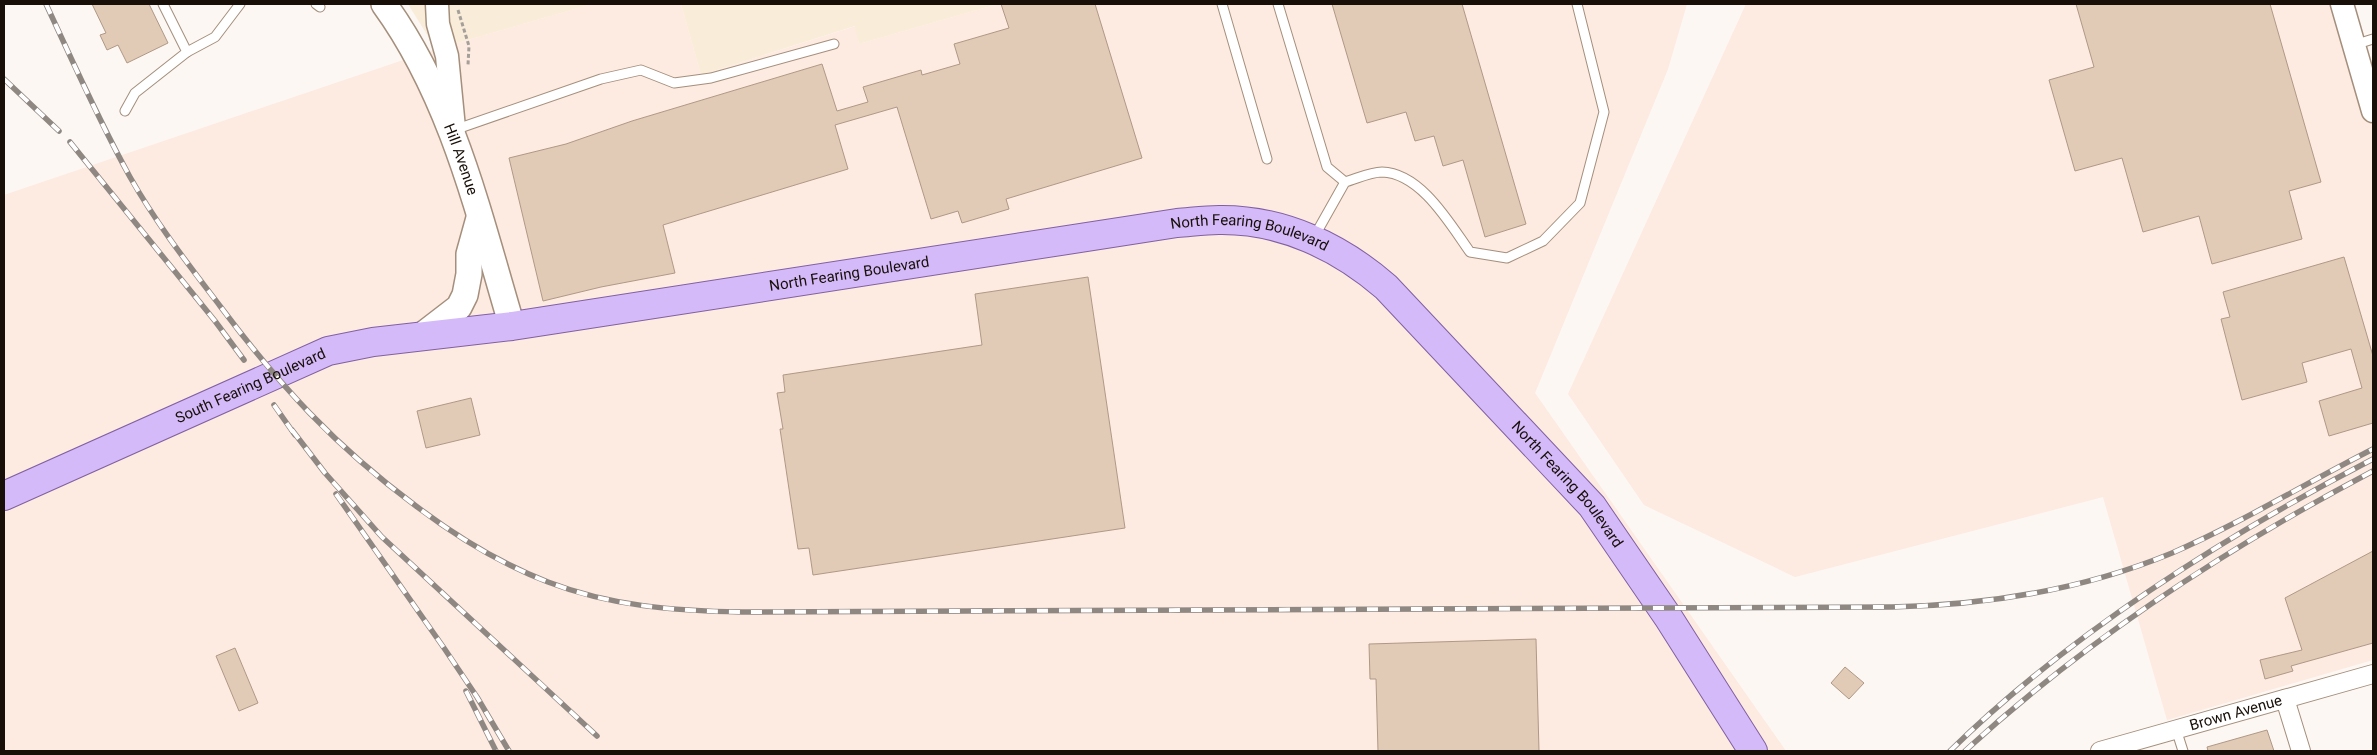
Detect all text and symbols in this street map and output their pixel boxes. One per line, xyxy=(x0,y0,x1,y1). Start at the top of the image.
street label: Hill Avenue xyxy=(440,121,482,197)
street label: North Fearing Boulevard xyxy=(1169,211,1332,255)
street label: North Fearing Boulevard xyxy=(768,253,930,295)
street label: South Fearing Boulevard xyxy=(173,344,328,427)
street label: North Fearing Boulevard xyxy=(1508,417,1627,551)
street label: Brown Avenue xyxy=(2187,691,2284,734)

